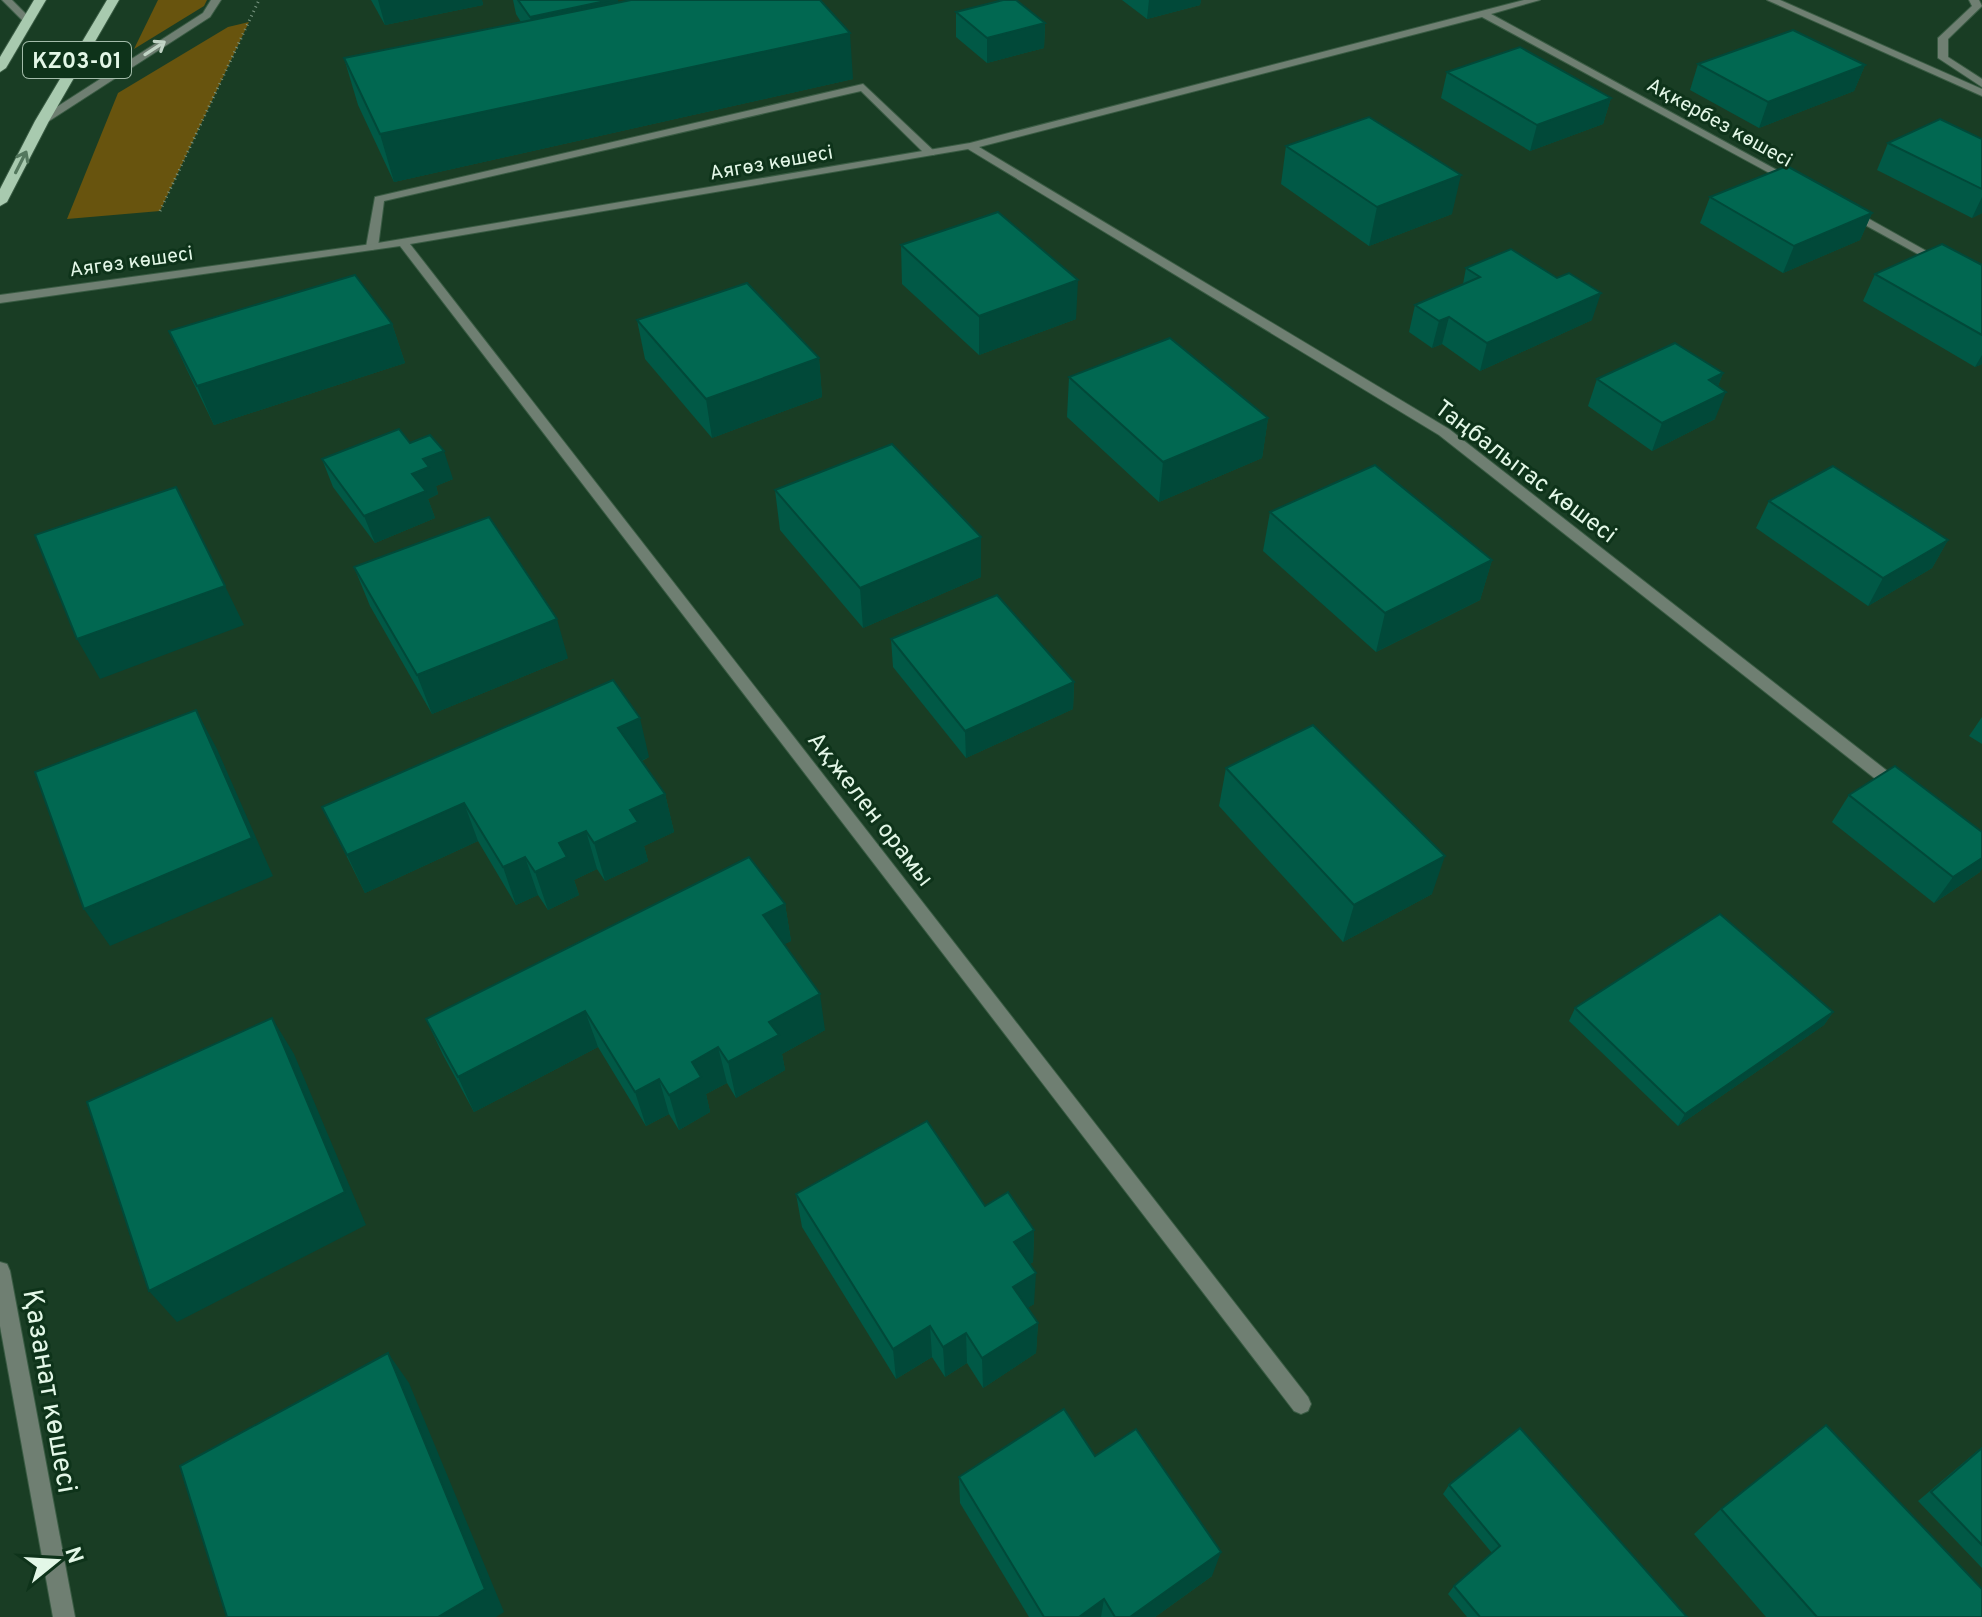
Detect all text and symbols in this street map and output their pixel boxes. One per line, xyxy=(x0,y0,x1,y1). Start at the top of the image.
one-way arrow xyxy=(143,40,166,56)
road number: KZ03-01 xyxy=(23,42,131,78)
street label: Ақкербез көшесі xyxy=(1642,73,1796,175)
street label: Аягөз көшесі xyxy=(708,140,835,188)
one-way arrow xyxy=(14,150,29,174)
street label: Аягөз көшесі xyxy=(68,241,195,285)
street label: Таңбалытас көшесі xyxy=(1428,394,1622,551)
street label: Ақжелен орамы xyxy=(800,727,939,894)
street label: Қазанат көшесі xyxy=(12,1287,84,1496)
north arrow xyxy=(16,1521,96,1601)
text: N xyxy=(57,1544,88,1567)

